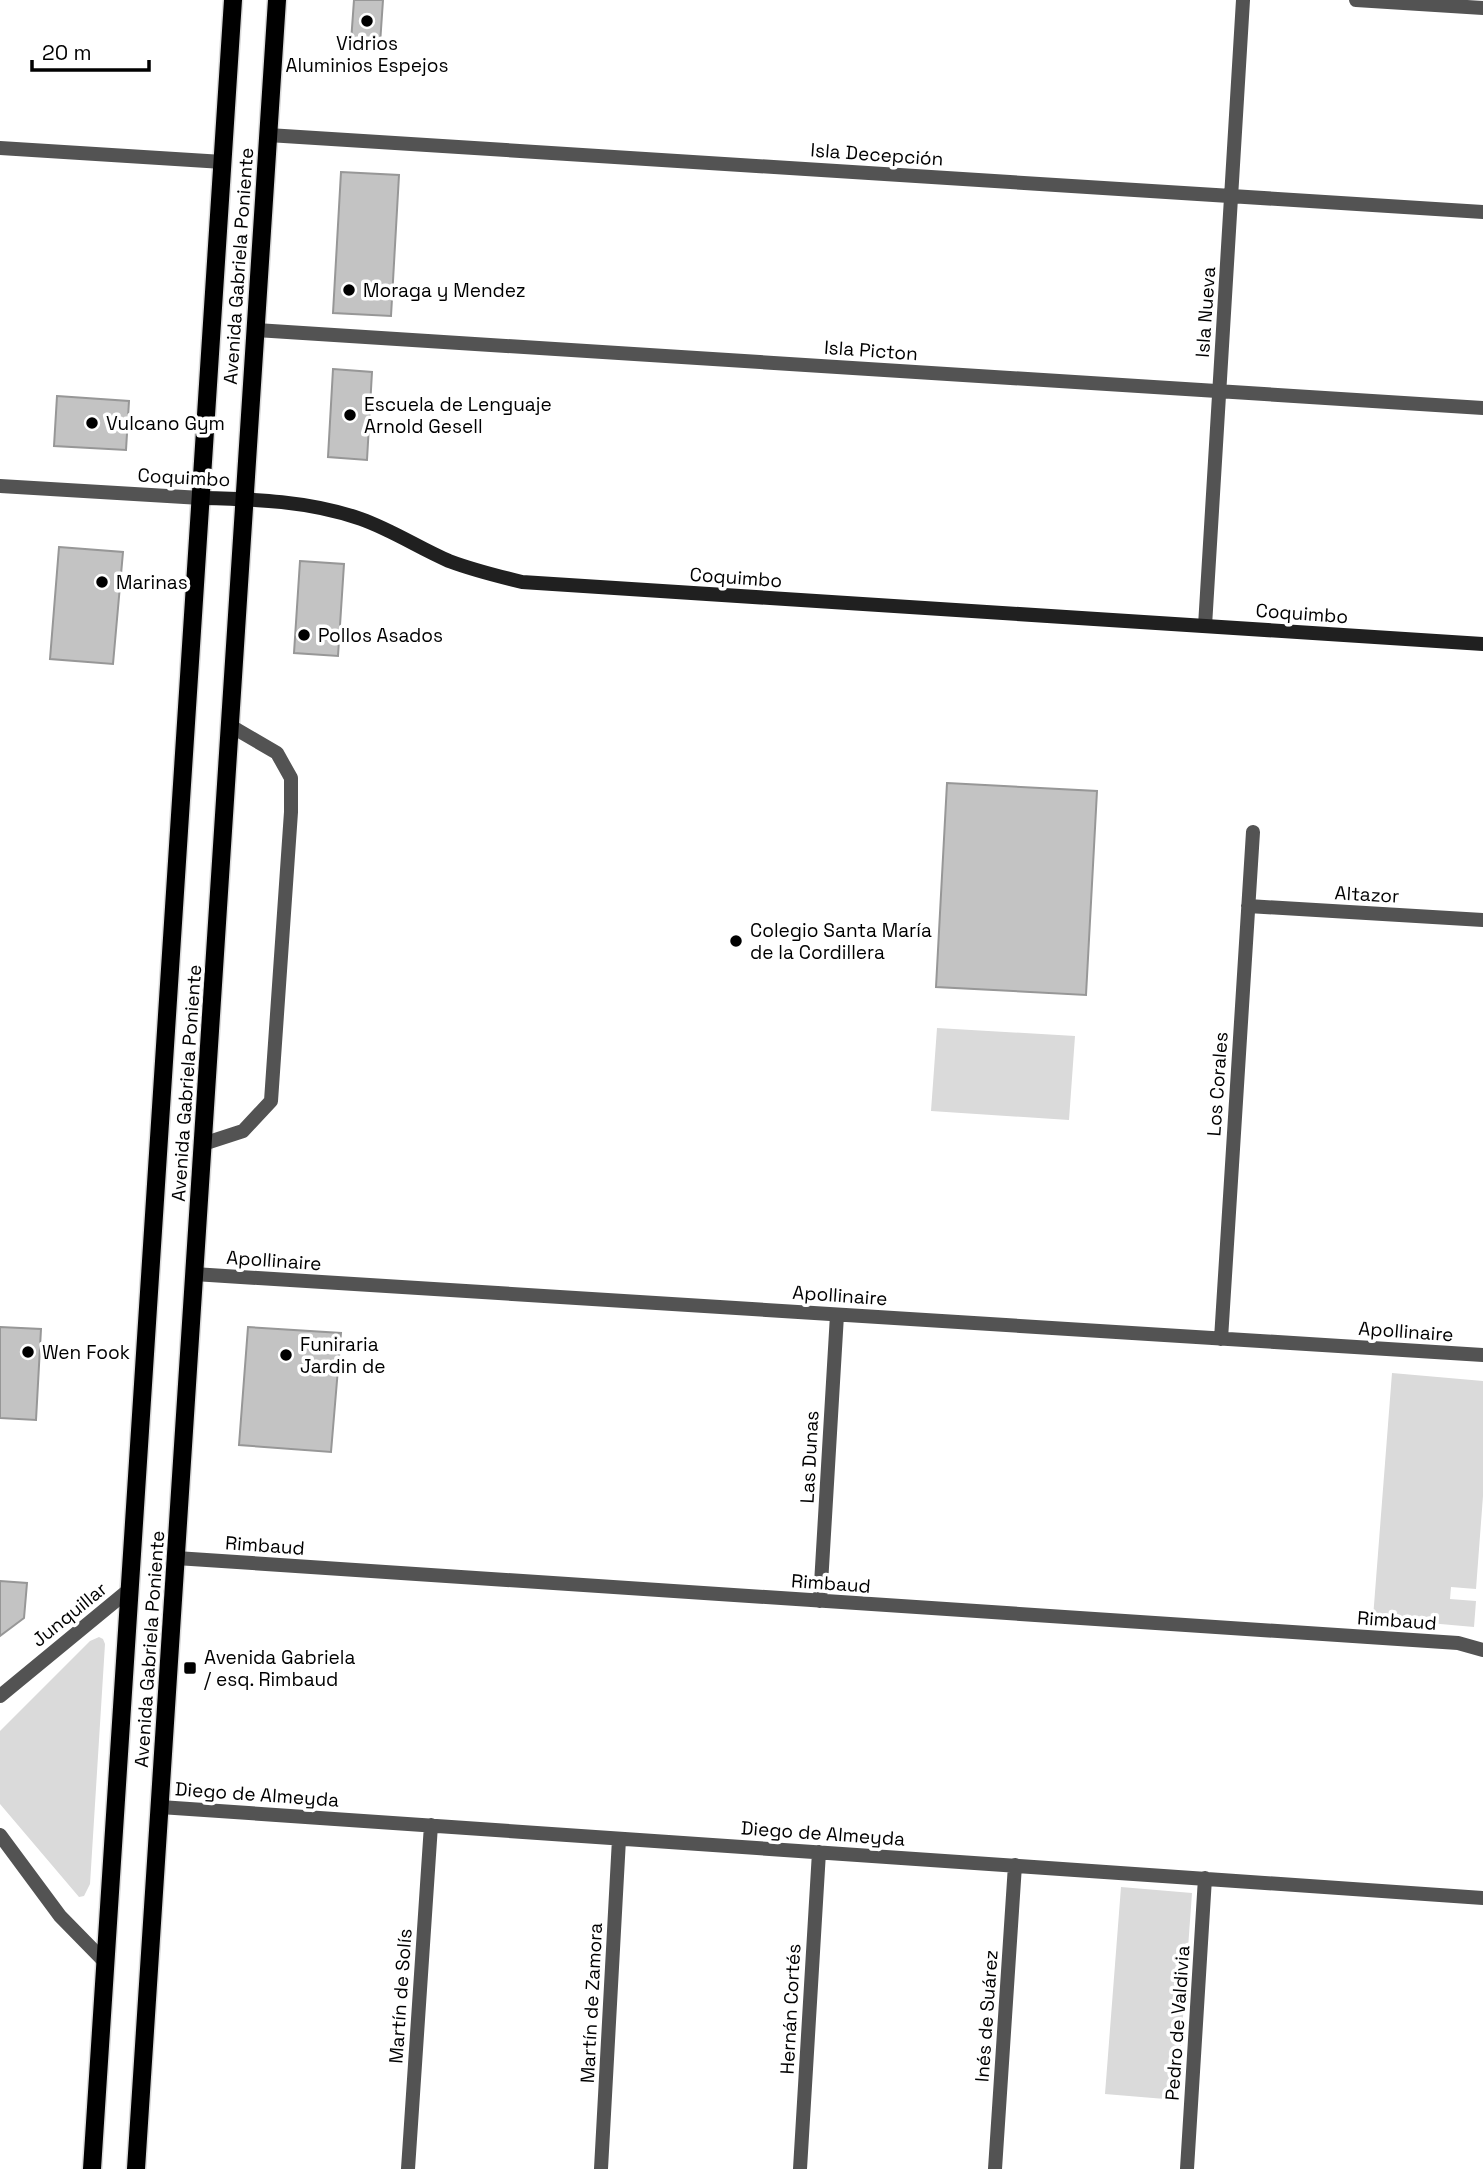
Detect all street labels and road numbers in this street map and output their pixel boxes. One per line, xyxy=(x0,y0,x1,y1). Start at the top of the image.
street label: Isla Decepción xyxy=(810,137,944,172)
street label: Avenida Gabriela Poniente xyxy=(218,147,259,385)
street label: Isla Nueva xyxy=(1190,266,1221,358)
street label: Isla Picton xyxy=(823,335,919,366)
street label: Coquimbo xyxy=(137,463,231,492)
street label: Coquimbo xyxy=(689,562,783,593)
street label: Coquimbo xyxy=(1255,598,1349,629)
street label: Altazor xyxy=(1334,880,1400,909)
street label: Avenida Gabriela Poniente xyxy=(166,964,207,1202)
street label: Los Corales xyxy=(1201,1031,1234,1137)
street label: Apollinaire xyxy=(226,1245,322,1276)
street label: Apollinaire xyxy=(792,1280,888,1311)
street label: Apollinaire xyxy=(1358,1316,1454,1347)
street label: Las Dunas xyxy=(795,1410,824,1504)
street label: Avenida Gabriela Poniente xyxy=(129,1530,170,1768)
street label: Rimbaud xyxy=(224,1530,306,1561)
street label: Rimbaud xyxy=(790,1568,872,1599)
street label: Junquillar xyxy=(26,1576,112,1652)
street label: Rimbaud xyxy=(1356,1605,1438,1636)
street label: Diego de Almeyda xyxy=(174,1776,340,1813)
street label: Diego de Almeyda xyxy=(740,1815,906,1852)
street label: Martín de Zamora xyxy=(575,1922,608,2084)
street label: Martín de Solís xyxy=(383,1928,418,2064)
street label: Hernán Cortés xyxy=(775,1943,806,2075)
street label: Pedro de Valdivia xyxy=(1160,1945,1195,2101)
street label: Inés de Suárez xyxy=(969,1949,1004,2083)

